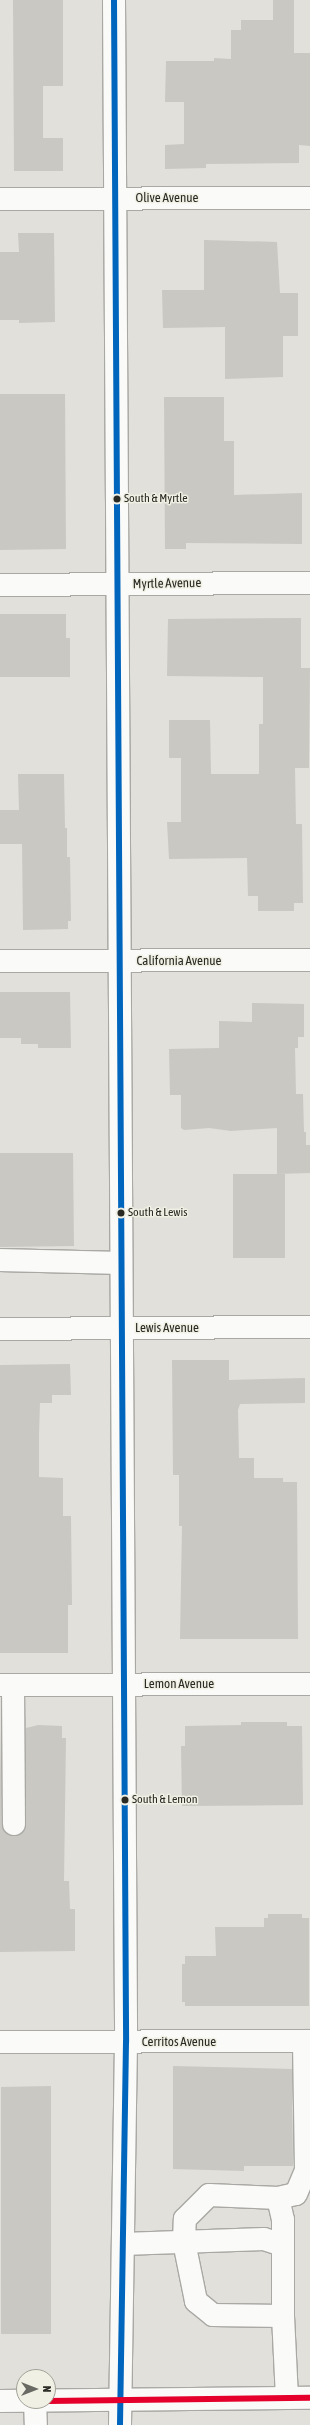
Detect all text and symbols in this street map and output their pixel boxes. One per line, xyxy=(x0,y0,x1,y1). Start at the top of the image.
street label: Olive Avenue xyxy=(136,190,198,206)
place label: South & Myrtle xyxy=(124,492,188,506)
marker: South & Myrtle xyxy=(112,494,122,504)
street label: Myrtle Avenue xyxy=(133,576,201,592)
street label: California Avenue xyxy=(137,953,221,969)
place label: South & Lewis xyxy=(128,1206,187,1220)
marker: South & Lewis xyxy=(116,1208,126,1218)
street label: Lewis Avenue xyxy=(135,1320,199,1336)
street label: Lemon Avenue xyxy=(144,1676,214,1692)
place label: South & Lemon xyxy=(132,1793,197,1807)
marker: South & Lemon xyxy=(120,1795,130,1805)
street label: Cerritos Avenue xyxy=(142,2034,216,2050)
north arrow xyxy=(16,2369,56,2409)
text: N xyxy=(41,2386,53,2392)

